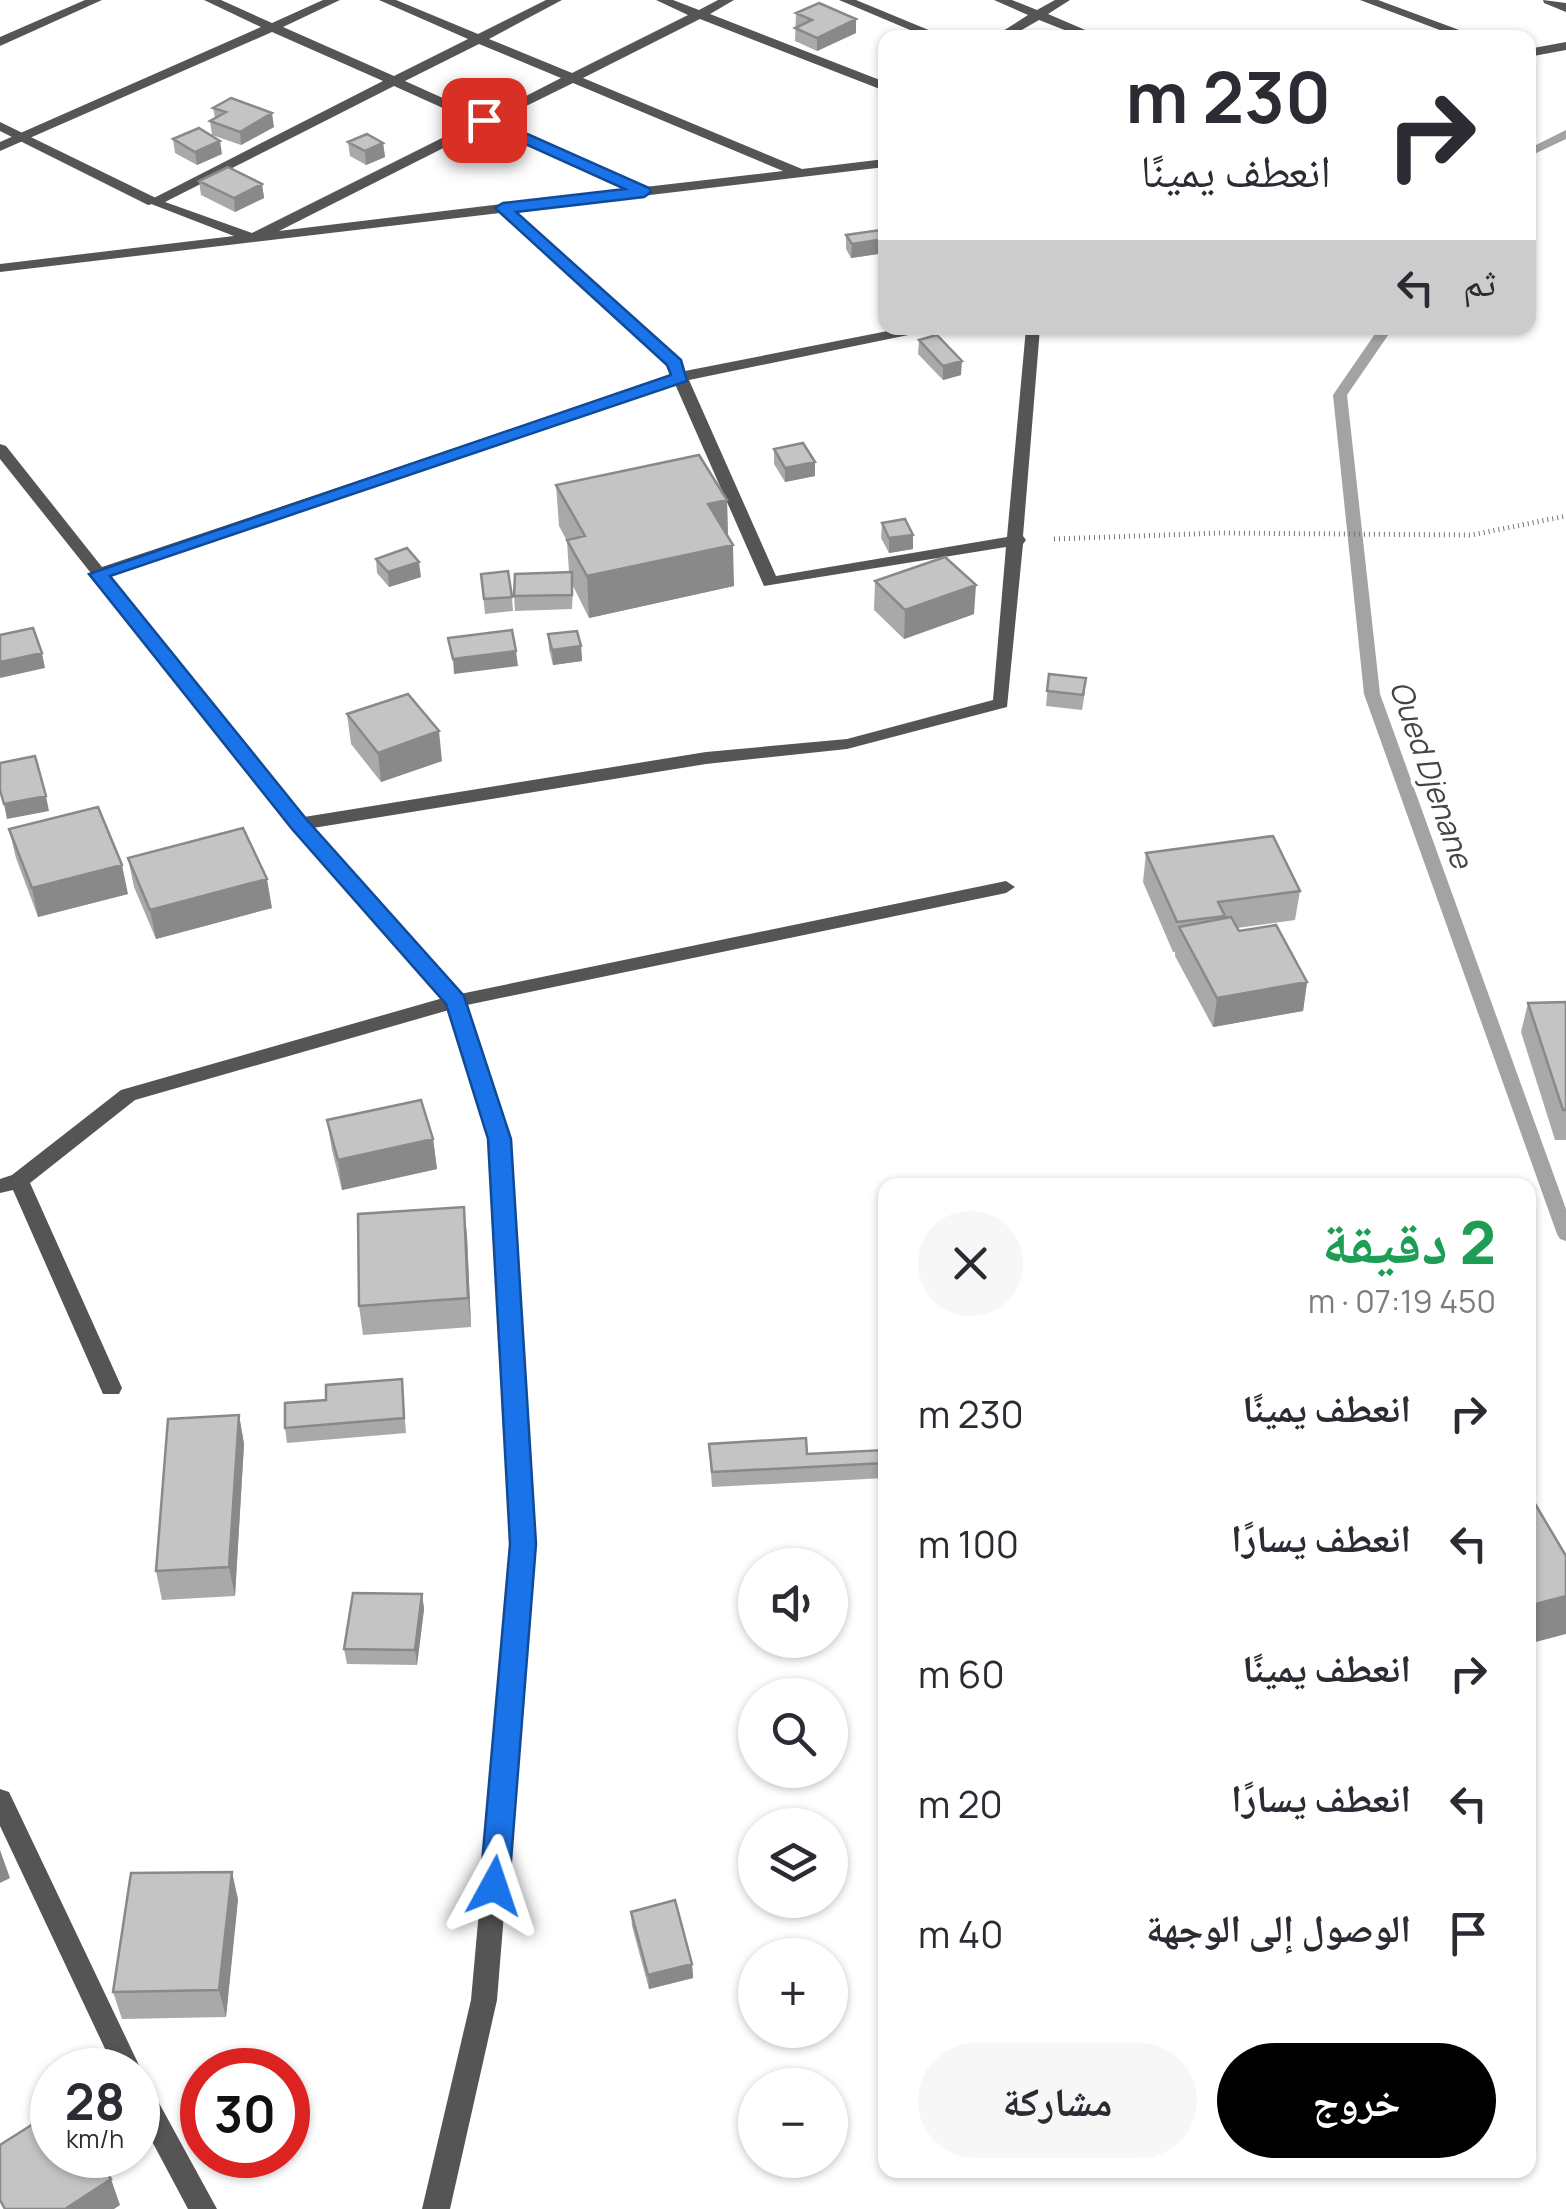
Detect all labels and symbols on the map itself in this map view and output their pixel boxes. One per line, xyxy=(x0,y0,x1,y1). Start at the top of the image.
pin xyxy=(442,78,527,163)
water label: Oued Djenane xyxy=(1381,675,1484,874)
position arrow xyxy=(442,1834,546,1938)
speed limit sign: 30 xyxy=(180,2048,310,2178)

